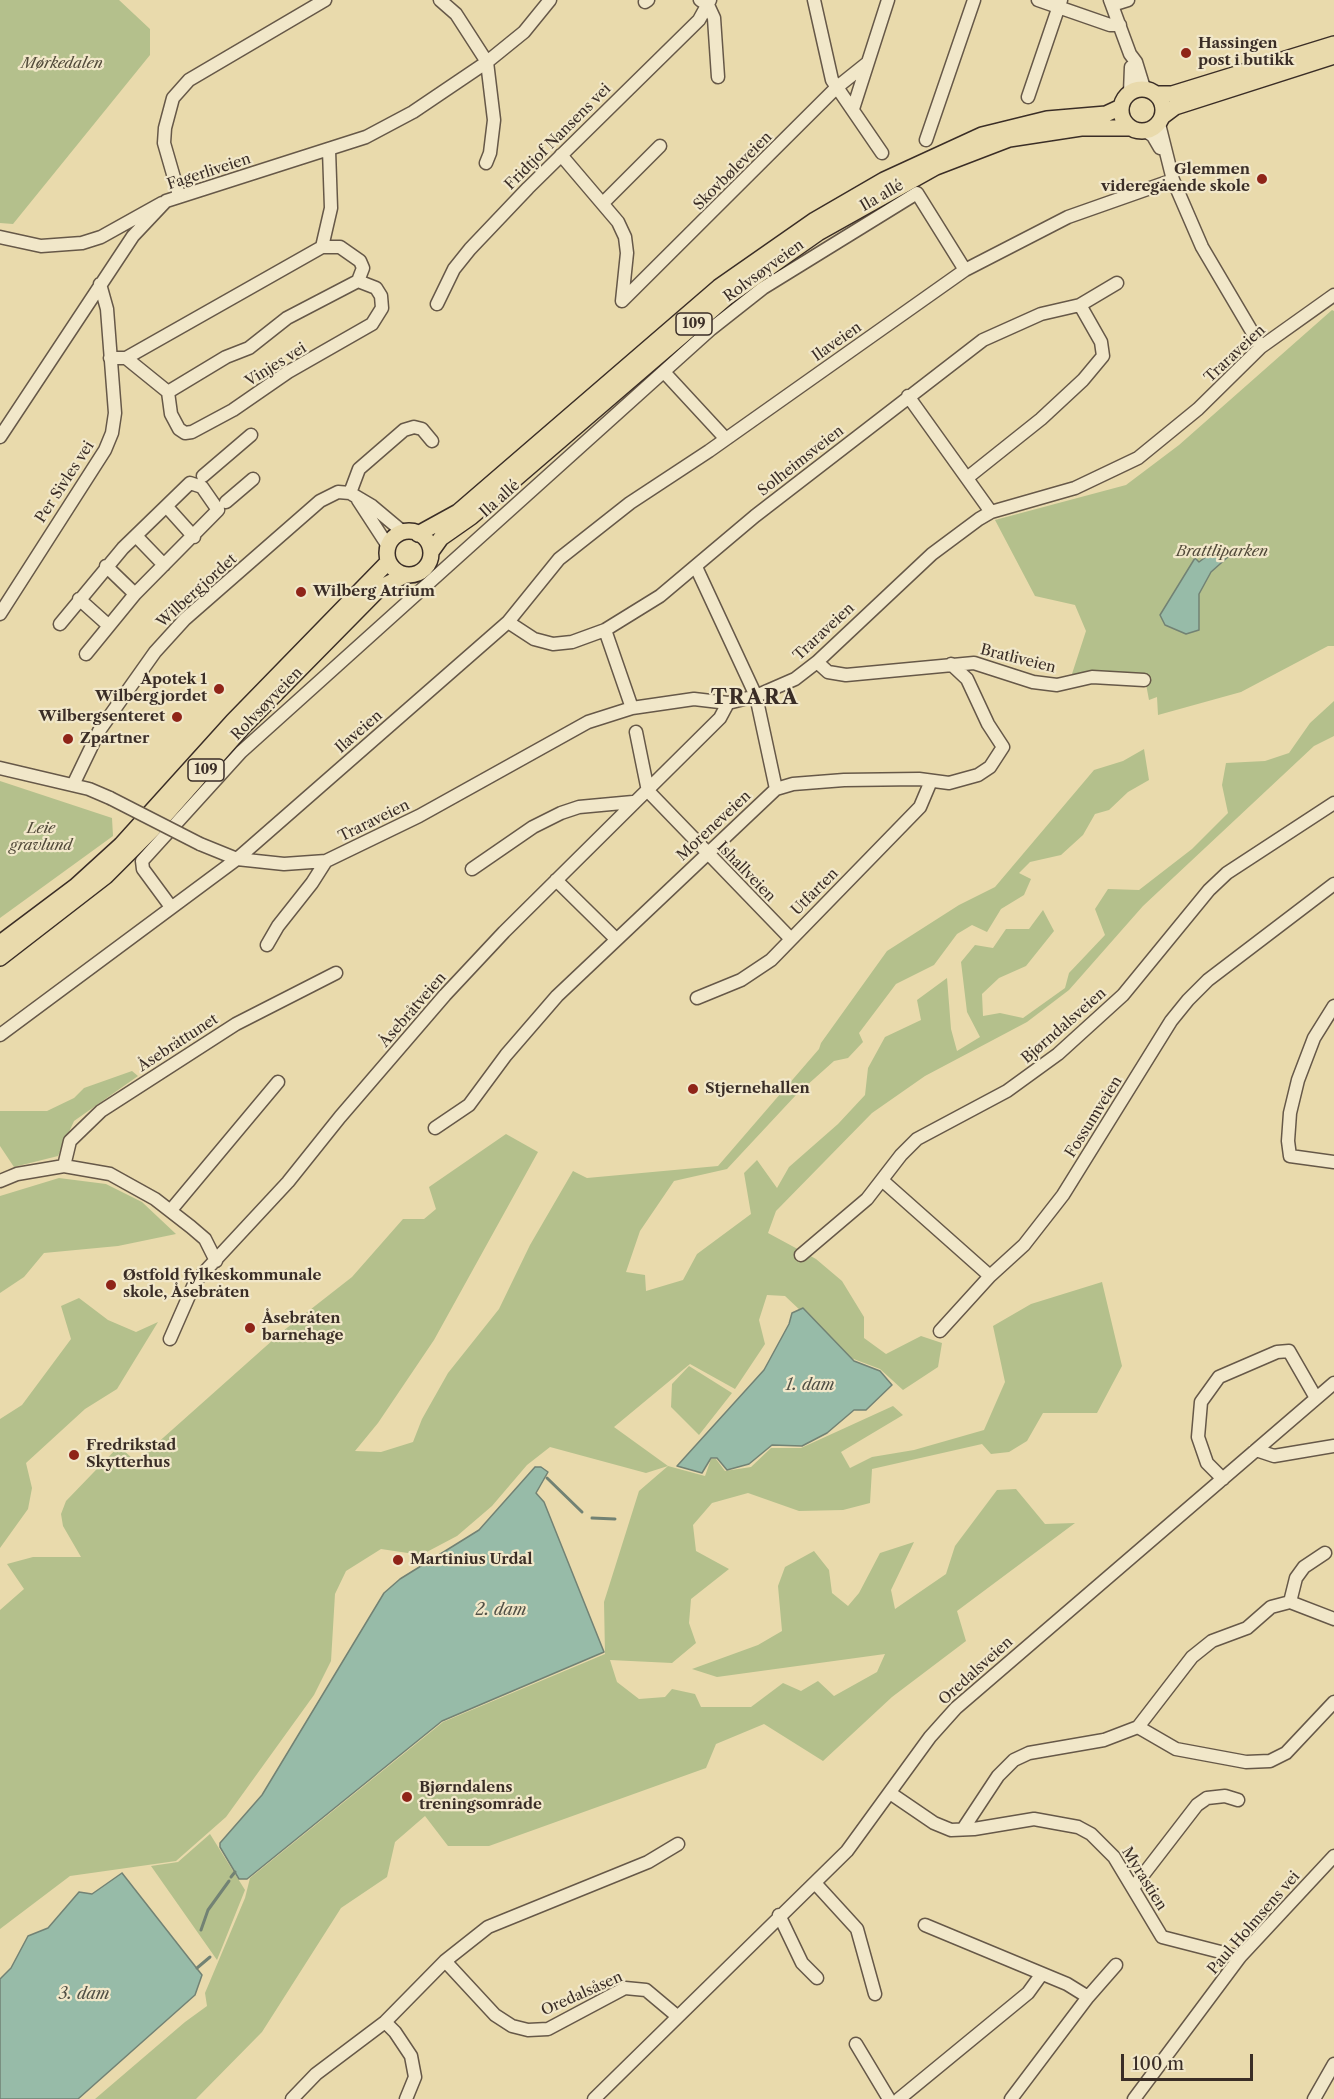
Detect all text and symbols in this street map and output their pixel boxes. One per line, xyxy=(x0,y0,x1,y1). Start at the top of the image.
place label: Hassingen post i butikk xyxy=(1198,35,1294,70)
marker: Hassingen post i butikk xyxy=(1179,46,1193,60)
park label: Mørkedalen xyxy=(21,55,103,73)
street label: Fridtjof Nansens vei xyxy=(501,80,615,194)
street label: Skovbøleveien xyxy=(690,128,776,214)
street label: Fagerliveien xyxy=(165,150,253,194)
place label: Glemmen videregående skole xyxy=(1101,161,1250,196)
marker: Glemmen videregående skole xyxy=(1255,172,1269,186)
street label: Ila allé xyxy=(857,176,907,216)
street label: Rolvsøyveien xyxy=(720,236,808,306)
road number: 109 xyxy=(676,313,712,335)
street label: Ilaveien xyxy=(809,319,865,365)
street label: Traraveien xyxy=(1201,321,1269,387)
street label: Vinjes vei xyxy=(242,339,310,391)
street label: Solheimsveien xyxy=(755,422,847,500)
street label: Per Sivles vei xyxy=(32,438,98,526)
street label: Ila allé xyxy=(476,477,524,521)
park label: Brattliparken xyxy=(1176,543,1268,561)
street label: Wilbergjordet xyxy=(153,550,241,632)
place label: Wilberg Atrium xyxy=(313,583,435,601)
marker: Wilberg Atrium xyxy=(294,585,308,599)
street label: Traraveien xyxy=(790,599,858,665)
street label: Bratliveien xyxy=(978,641,1058,677)
street label: Rolvsøyveien xyxy=(228,664,306,744)
place label: Apotek 1 Wilbergjordet xyxy=(95,671,207,706)
marker: Apotek 1 Wilbergjordet xyxy=(212,682,226,696)
district label: TRARA xyxy=(711,685,799,711)
street label: Ilaveien xyxy=(332,707,386,757)
place label: Wilbergsenteret xyxy=(39,708,165,726)
marker: Wilbergsenteret xyxy=(170,710,184,724)
place label: Zpartner xyxy=(80,730,149,748)
marker: Zpartner xyxy=(61,732,75,746)
road number: 109 xyxy=(188,759,224,781)
street label: Moreneveien xyxy=(673,787,755,865)
street label: Traraveien xyxy=(336,796,412,846)
park label: Leie gravlund xyxy=(10,820,72,855)
street label: Ishallveien xyxy=(713,838,779,906)
street label: Utfarten xyxy=(788,865,842,919)
street label: Åsebråtveien xyxy=(376,969,450,1051)
street label: Bjørndalsveien xyxy=(1018,984,1110,1068)
street label: Åsebråttunet xyxy=(134,1010,222,1076)
street label: Fossumveien xyxy=(1062,1073,1126,1161)
place label: Stjernehallen xyxy=(705,1080,810,1098)
marker: Stjernehallen xyxy=(686,1082,700,1096)
place label: Østfold fylkeskommunale skole, Åsebråten xyxy=(123,1267,322,1302)
marker: Østfold fylkeskommunale skole, Åsebråten xyxy=(104,1278,118,1292)
place label: Åsebråten barnehage xyxy=(262,1310,344,1345)
marker: Åsebråten barnehage xyxy=(243,1321,257,1335)
water label: 1. dam xyxy=(785,1375,835,1395)
place label: Fredrikstad Skytterhus xyxy=(86,1437,176,1472)
marker: Fredrikstad Skytterhus xyxy=(67,1448,81,1462)
place label: Martinius Urdal xyxy=(410,1551,532,1569)
marker: Martinius Urdal xyxy=(391,1553,405,1567)
water label: 2. dam xyxy=(475,1600,527,1620)
street label: Oredalsveien xyxy=(935,1633,1017,1709)
place label: Bjørndalens treningsområde xyxy=(419,1779,542,1814)
marker: Bjørndalens treningsområde xyxy=(400,1790,414,1804)
street label: Myrastien xyxy=(1117,1844,1171,1914)
street label: Paul Holmsens vei xyxy=(1204,1868,1304,1978)
street label: Oredalsåsen xyxy=(538,1968,626,2020)
water label: 3. dam xyxy=(58,1984,110,2004)
scale bar xyxy=(1124,2042,1256,2080)
text: 100 m xyxy=(1132,2053,1184,2075)

